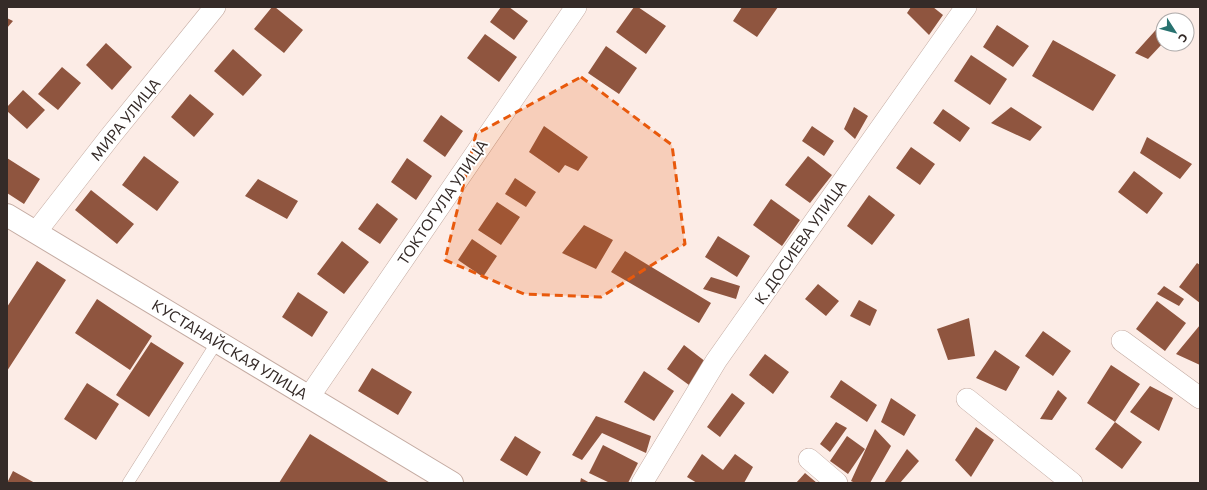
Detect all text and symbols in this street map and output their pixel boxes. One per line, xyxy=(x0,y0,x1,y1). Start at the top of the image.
north arrow xyxy=(1155,12,1195,52)
text: С xyxy=(1176,31,1191,45)
street label: МИРА УЛИЦА xyxy=(86,74,164,164)
street label: ТОКТОГУЛА УЛИЦА xyxy=(393,136,491,268)
street label: К. ДОСИЕВА УЛИЦА xyxy=(750,177,850,307)
street label: КУСТАНАЙСКАЯ УЛИЦА xyxy=(149,295,311,403)

